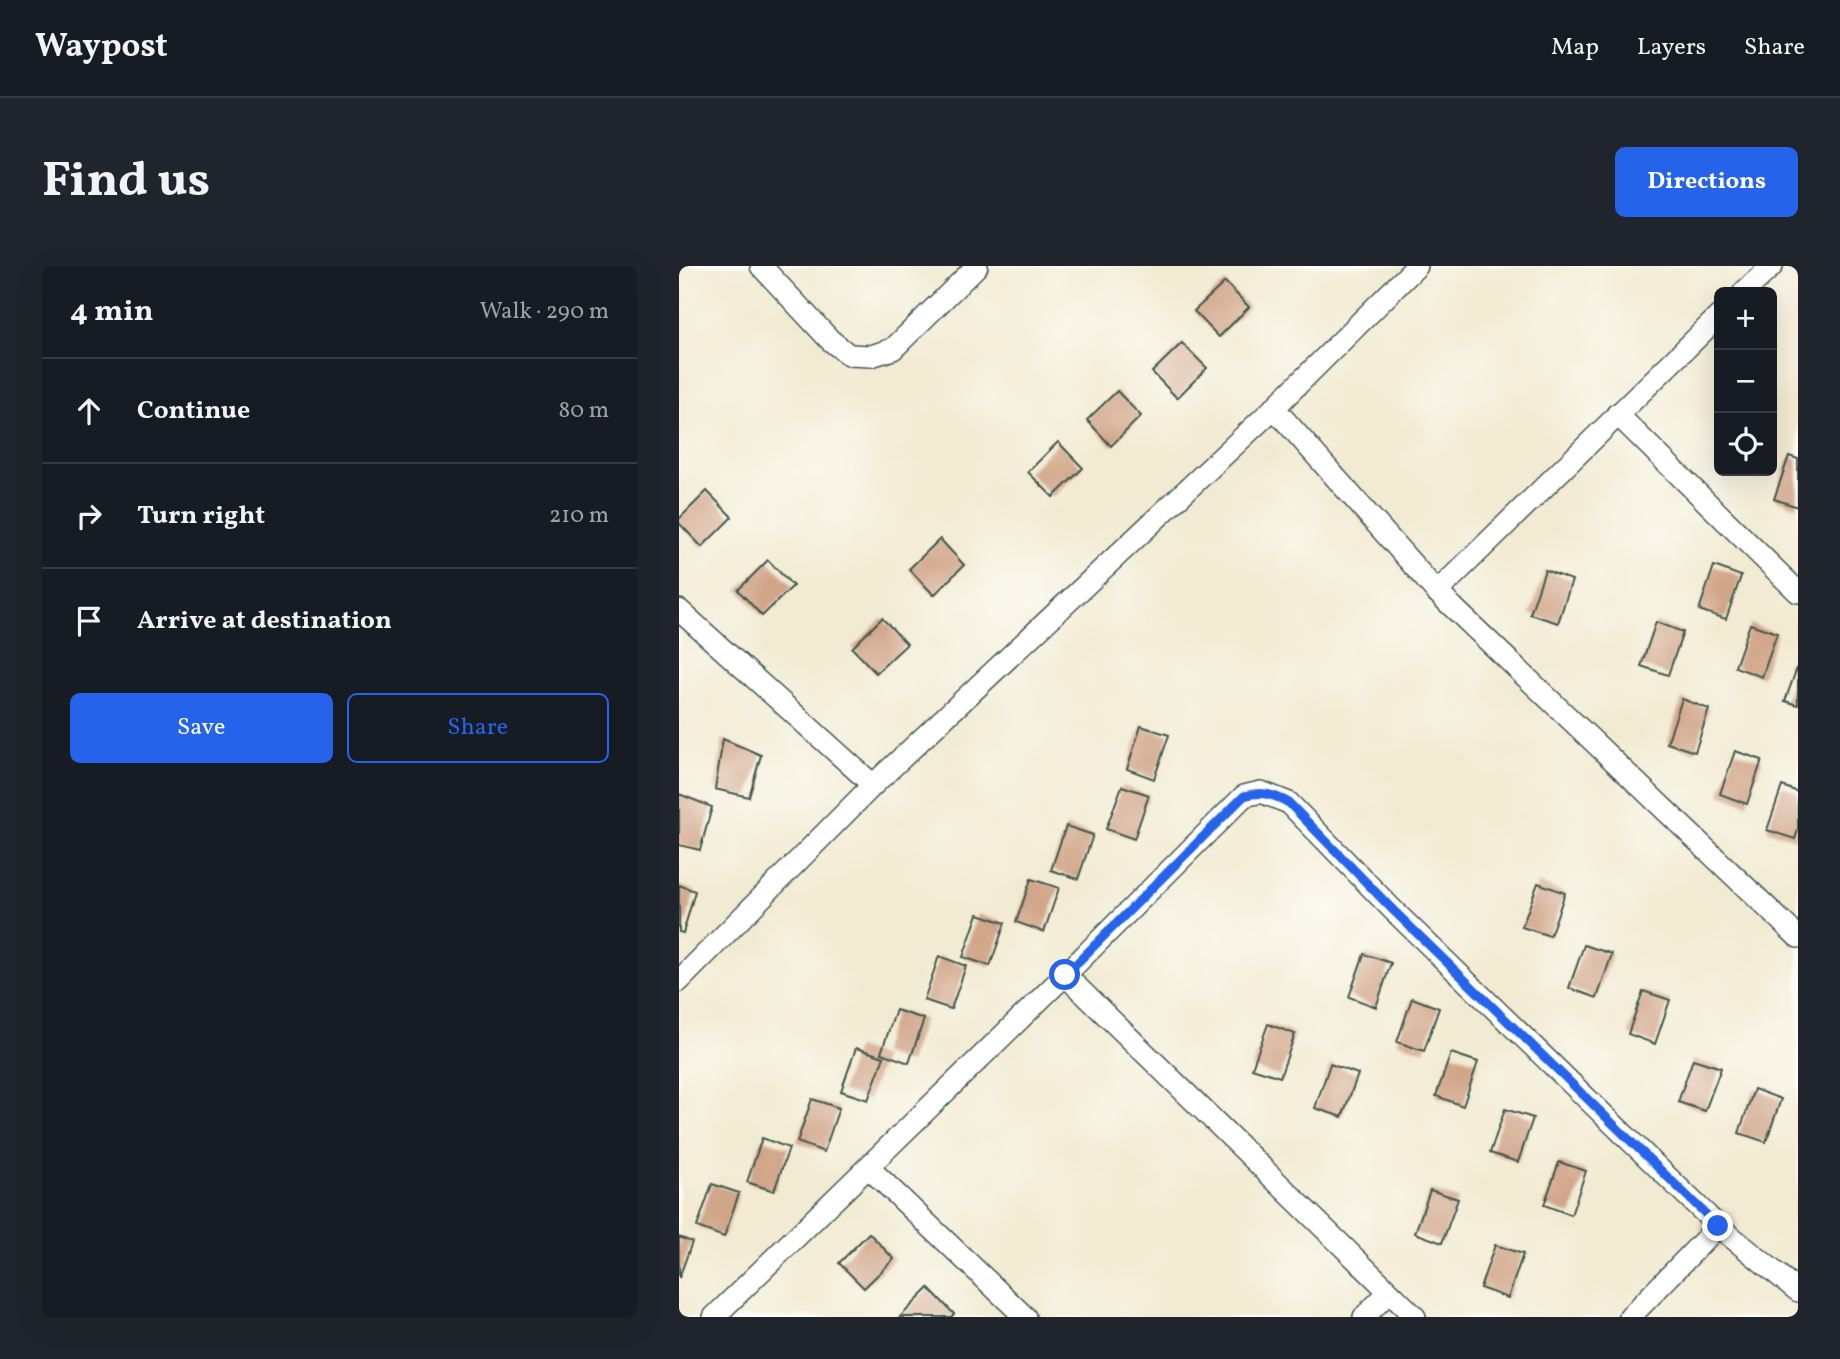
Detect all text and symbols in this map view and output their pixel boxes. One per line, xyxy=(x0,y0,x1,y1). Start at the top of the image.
text: Waypost xyxy=(35,25,168,71)
text: Map xyxy=(1551,31,1599,65)
text: Layers xyxy=(1637,31,1706,65)
text: Share xyxy=(1744,31,1805,65)
button: Directions xyxy=(1615,147,1798,217)
text: Find us xyxy=(42,148,210,217)
map controls xyxy=(1714,287,1777,476)
button: + xyxy=(1714,287,1777,350)
text: 4 min xyxy=(70,291,154,333)
text: Walk · 290 m xyxy=(480,296,609,328)
button: − xyxy=(1714,350,1777,413)
icon: ahead xyxy=(70,392,108,430)
text: Continue xyxy=(137,393,250,429)
text: 80 m xyxy=(559,395,609,427)
button: locate xyxy=(1714,413,1777,476)
icon: right xyxy=(70,497,108,535)
text: Turn right xyxy=(137,498,265,534)
text: 210 m xyxy=(549,500,609,532)
icon: arrive xyxy=(70,602,108,640)
text: Arrive at destination xyxy=(137,603,392,639)
button: Save xyxy=(70,693,333,763)
button: Share xyxy=(347,693,609,763)
route start xyxy=(1049,959,1080,990)
route end xyxy=(1702,1210,1733,1241)

